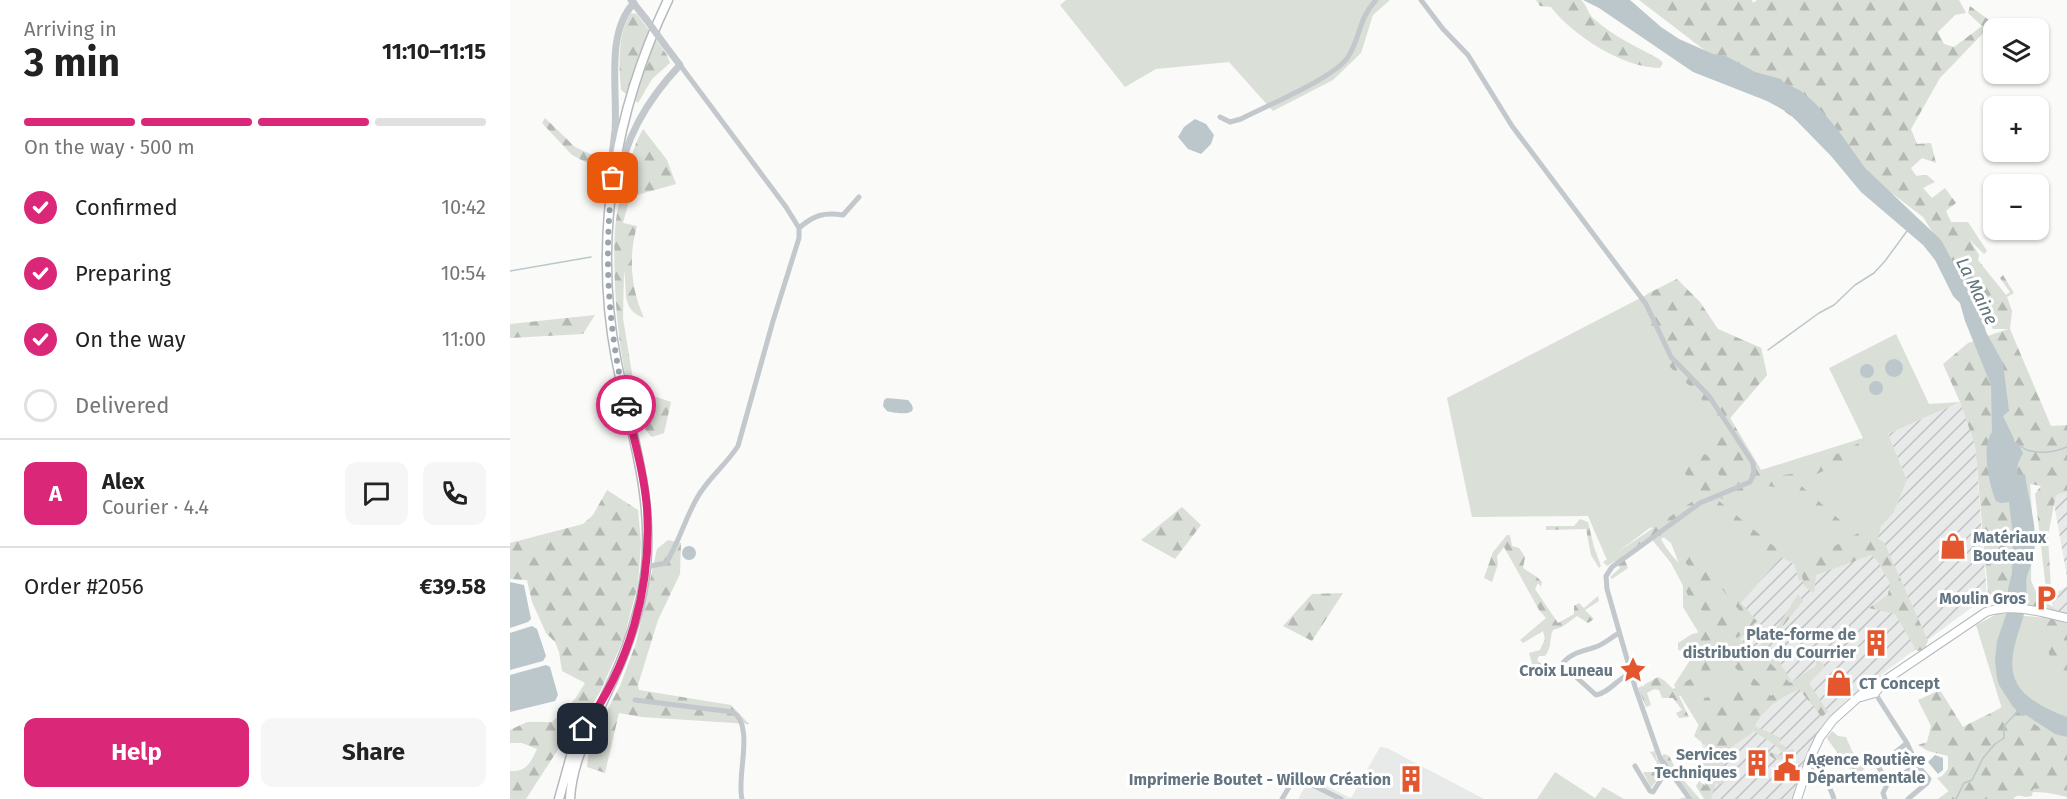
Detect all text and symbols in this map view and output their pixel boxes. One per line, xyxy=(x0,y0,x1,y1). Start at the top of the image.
text: Arriving in xyxy=(24,17,117,41)
map controls xyxy=(1983,18,2049,240)
button: layers xyxy=(1983,18,2049,84)
text: 11:10–11:15 xyxy=(382,38,486,65)
text: 3 min xyxy=(24,40,120,86)
button: + xyxy=(1983,96,2049,162)
text: On the way · 500 m xyxy=(24,135,195,159)
pin xyxy=(587,152,638,203)
icon: bag xyxy=(596,161,629,194)
button: − xyxy=(1983,174,2049,240)
icon: check xyxy=(24,191,57,224)
text: Confirmed xyxy=(75,194,178,221)
text: 10:42 xyxy=(441,195,486,219)
water label: La Maine xyxy=(1951,254,2003,328)
icon: check xyxy=(24,257,57,290)
text: Preparing xyxy=(75,260,171,287)
text: 10:54 xyxy=(441,261,486,285)
icon: check xyxy=(24,323,57,356)
text: On the way xyxy=(75,326,186,353)
text: 11:00 xyxy=(442,327,486,351)
courier xyxy=(596,375,656,435)
icon: car xyxy=(610,389,643,422)
text: Delivered xyxy=(75,392,170,419)
button: chat xyxy=(345,462,408,525)
button: phone xyxy=(423,462,486,525)
text: Alex xyxy=(102,468,145,495)
text: A xyxy=(49,480,62,507)
text: Courier · 4.4 xyxy=(102,495,209,519)
place label: Matériaux Bouteau xyxy=(1973,528,2047,565)
shop icon: Matériaux Bouteau xyxy=(1938,531,1968,561)
text: Order #2056 xyxy=(24,573,144,600)
text: €39.58 xyxy=(419,573,486,600)
parking icon: Moulin Gros xyxy=(2031,583,2061,613)
place label: Moulin Gros xyxy=(1939,589,2026,608)
place label: Plate-forme de distribution du Courrier xyxy=(1683,625,1857,662)
building icon: Plate-forme de distribution du Courrier xyxy=(1861,628,1891,658)
place icon: Croix Luneau xyxy=(1618,655,1648,685)
place label: Croix Luneau xyxy=(1519,661,1613,680)
shop icon: CT Concept xyxy=(1824,668,1854,698)
place label: CT Concept xyxy=(1859,674,1941,693)
pin xyxy=(557,703,608,754)
icon: home xyxy=(566,712,599,745)
button: Help xyxy=(24,718,249,787)
button: Share xyxy=(261,718,486,787)
place label: Services Techniques xyxy=(1654,745,1737,782)
building icon: Services Techniques xyxy=(1742,748,1772,778)
place label: Agence Routière Départementale xyxy=(1806,750,1926,787)
public building icon: Agence Routière Départementale xyxy=(1772,753,1802,783)
building icon: Imprimerie Boutet - Willow Création xyxy=(1396,764,1426,794)
place label: Imprimerie Boutet - Willow Création xyxy=(1129,770,1391,789)

